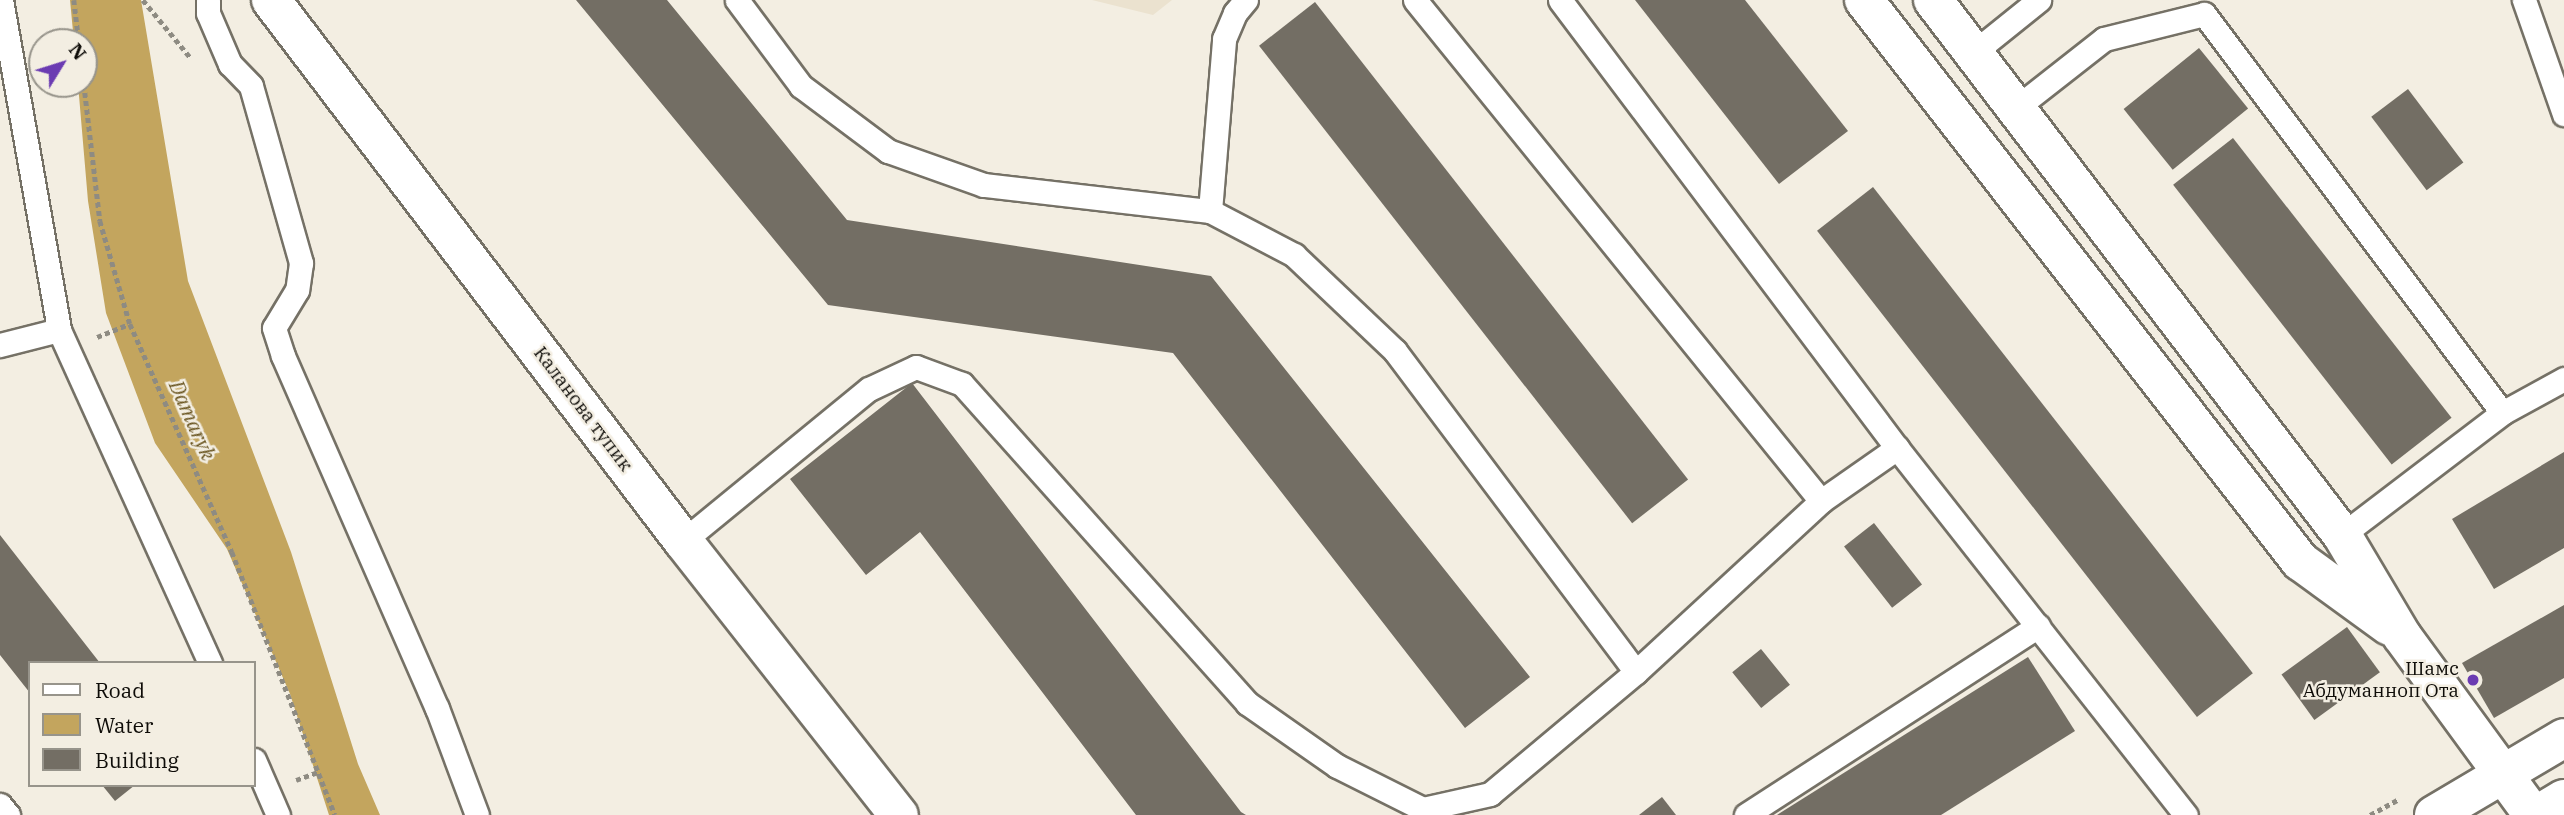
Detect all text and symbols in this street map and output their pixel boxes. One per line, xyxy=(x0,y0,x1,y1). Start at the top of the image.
north arrow xyxy=(28,28,98,98)
text: N xyxy=(64,38,92,65)
street label: Каланова тупик xyxy=(529,342,637,476)
water label: Damaryk xyxy=(164,376,222,464)
place label: Шамс Абдуманноп Ота xyxy=(2303,658,2459,702)
legend xyxy=(28,661,256,787)
marker: Шамс Абдуманноп Ота xyxy=(2465,672,2481,688)
text: Road xyxy=(95,676,145,704)
text: Water xyxy=(95,711,153,739)
text: Building xyxy=(95,746,179,774)

